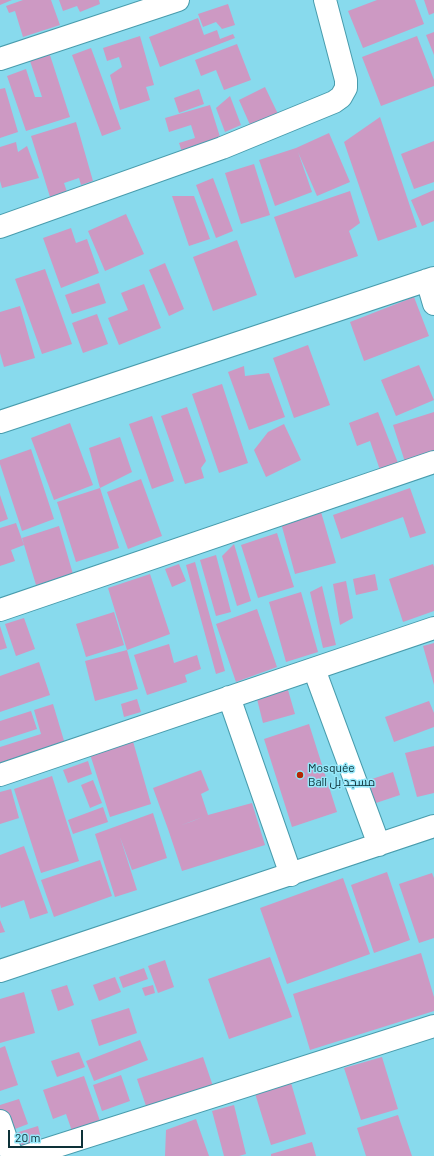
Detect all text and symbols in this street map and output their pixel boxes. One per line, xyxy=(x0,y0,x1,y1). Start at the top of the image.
place label: Mosquée Ball مسجد بل xyxy=(308,761,375,789)
marker: Mosquée Ball مسجد بل xyxy=(295,770,305,780)
scale bar xyxy=(10,1122,85,1148)
text: 20 m xyxy=(15,1130,41,1144)

